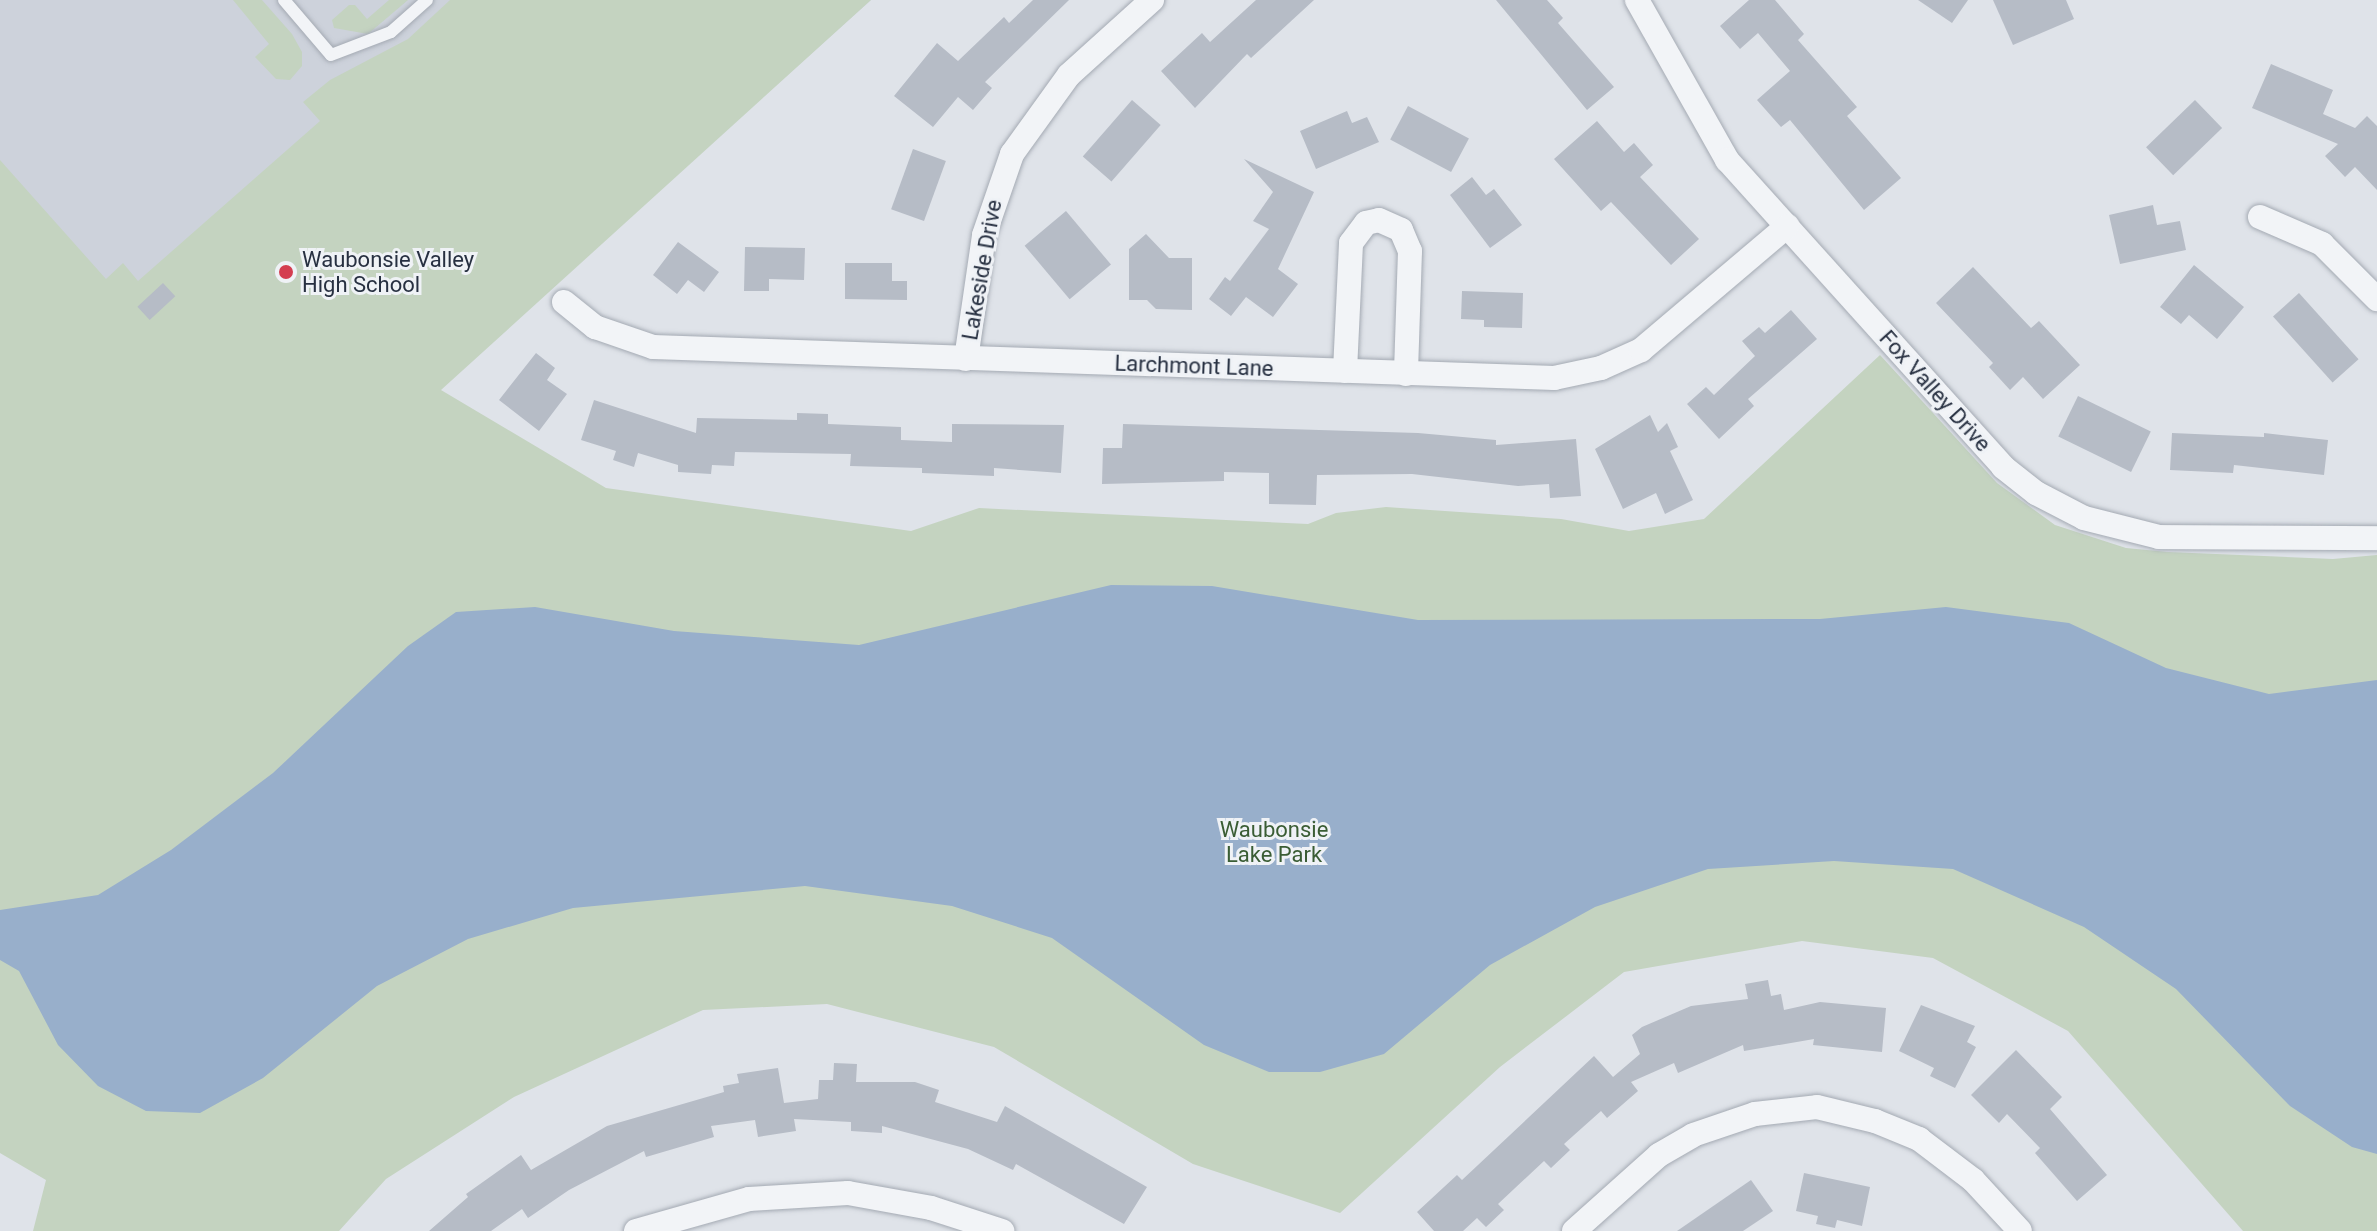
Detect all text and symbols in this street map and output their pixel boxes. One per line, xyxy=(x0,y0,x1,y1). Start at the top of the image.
street label: Lakeside Drive xyxy=(957,198,1007,342)
place label: Waubonsie Valley High School xyxy=(302,246,474,298)
marker: Waubonsie Valley High School xyxy=(277,263,295,281)
street label: Fox Valley Drive xyxy=(1874,325,1996,457)
street label: Larchmont Lane xyxy=(1114,350,1274,382)
park label: Waubonsie Lake Park xyxy=(1220,816,1328,868)

